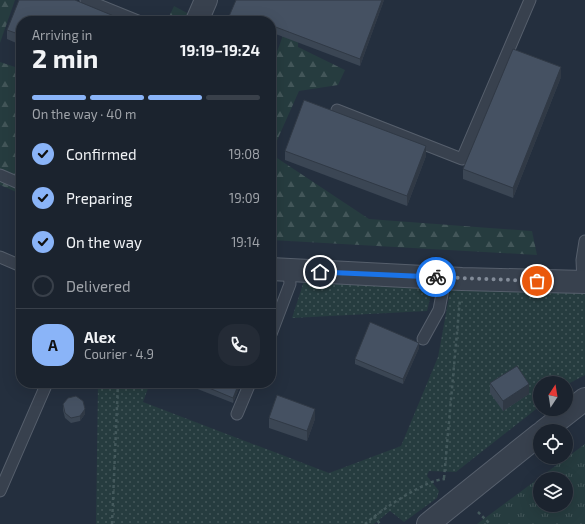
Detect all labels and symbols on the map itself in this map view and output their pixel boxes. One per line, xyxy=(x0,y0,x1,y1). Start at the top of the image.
pin xyxy=(303,255,337,289)
courier xyxy=(416,257,456,297)
pin xyxy=(520,264,554,298)
north arrow xyxy=(533,376,573,416)

